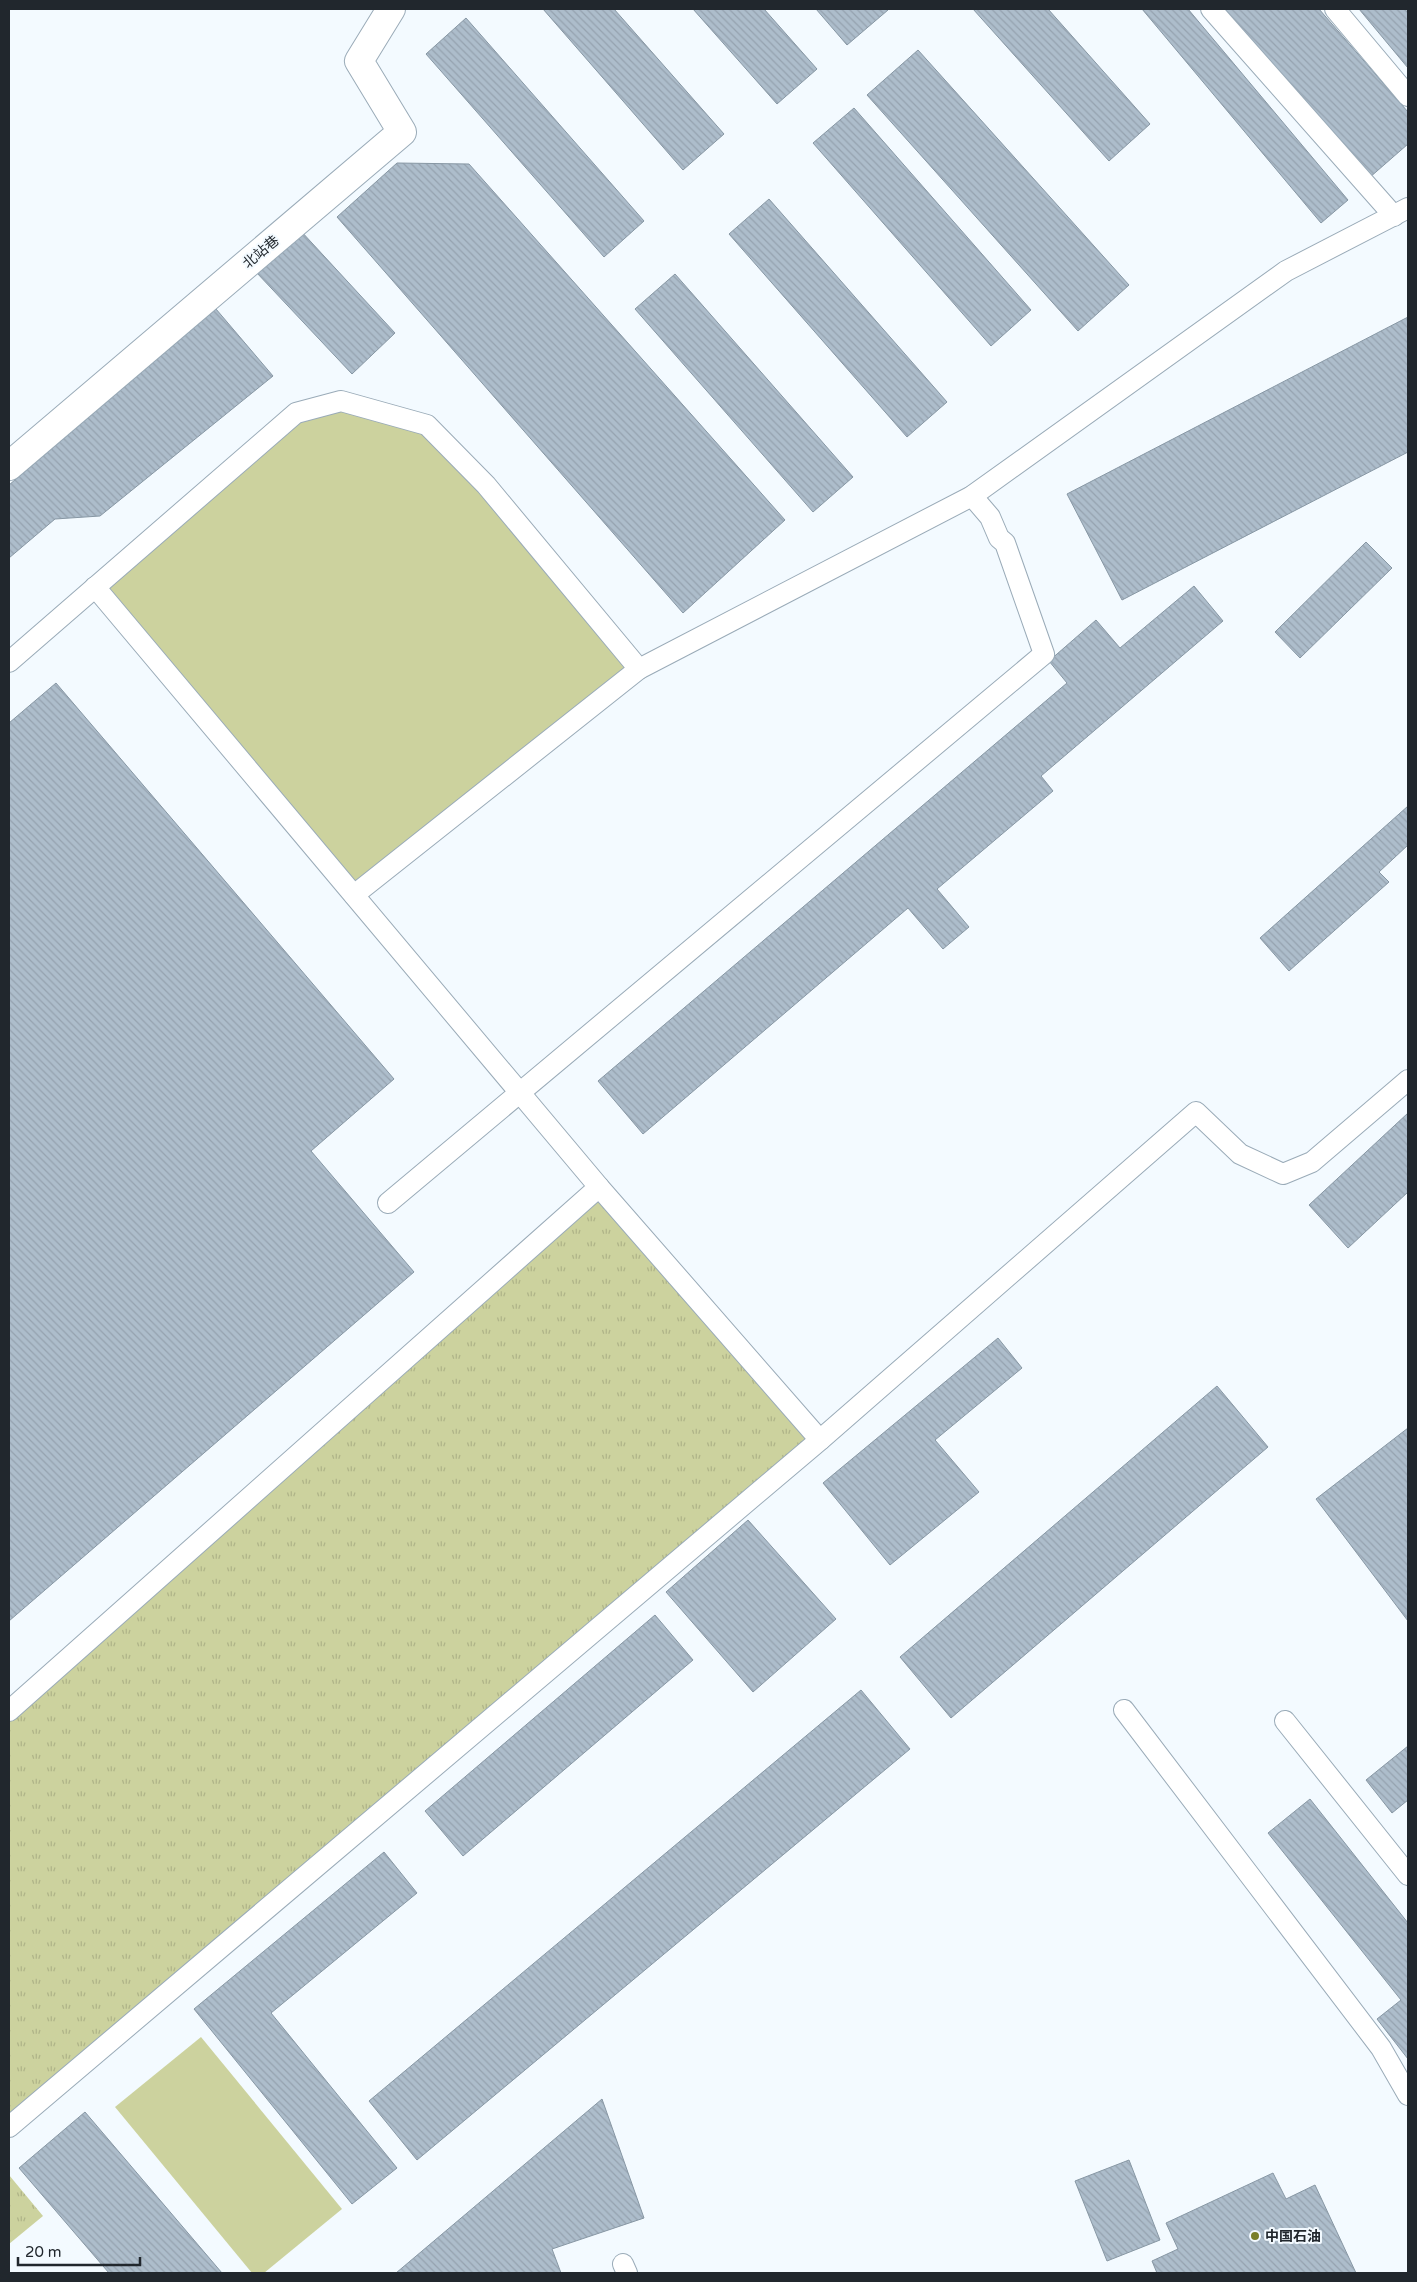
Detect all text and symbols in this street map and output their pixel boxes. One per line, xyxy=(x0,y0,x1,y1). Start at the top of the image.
street label: 北站巷 xyxy=(239,232,283,272)
place label: 中国石油 xyxy=(1265,2228,1321,2245)
marker: 中国石油 xyxy=(1249,2230,1261,2242)
scale bar xyxy=(18,2234,140,2266)
text: 20 m xyxy=(25,2243,62,2261)

